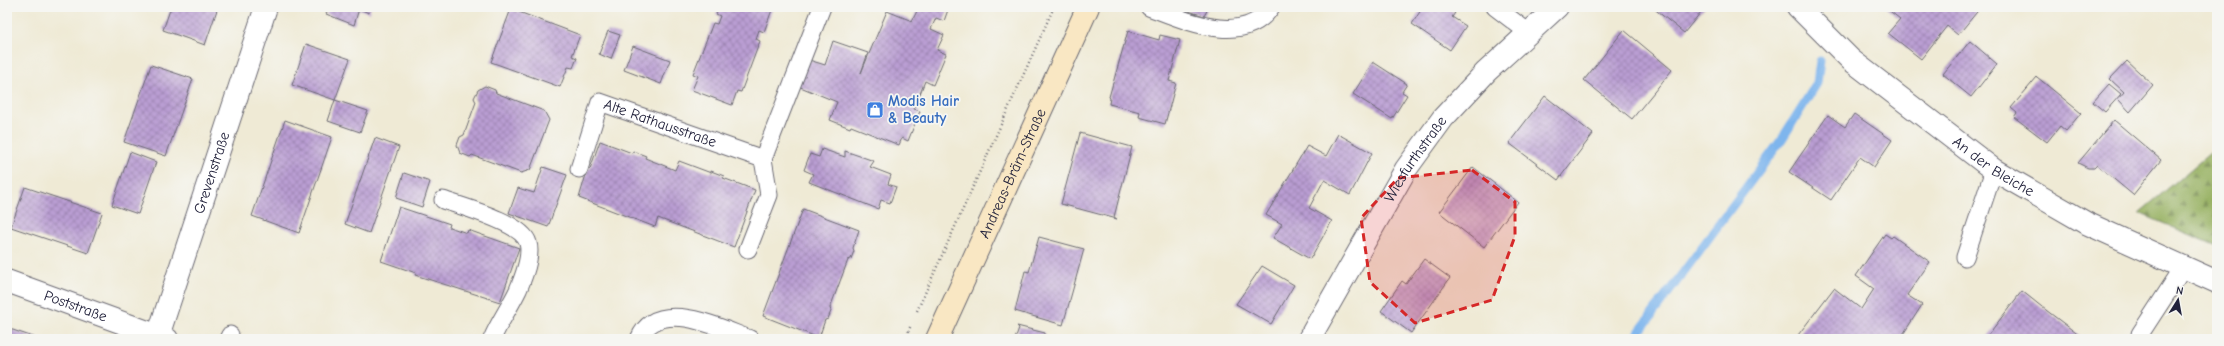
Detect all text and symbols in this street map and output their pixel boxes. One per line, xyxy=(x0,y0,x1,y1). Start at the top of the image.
place label: Modis Hair & Beauty xyxy=(888,92,959,127)
street label: Alte Rathausstraße xyxy=(601,95,719,151)
shop icon: Modis Hair & Beauty xyxy=(865,100,885,120)
street label: Andreas-Bräm-Straße xyxy=(975,105,1050,241)
street label: Wiesfurthstraße xyxy=(1380,112,1451,205)
street label: Grevenstraße xyxy=(190,129,234,216)
street label: An der Bleiche xyxy=(1949,133,2038,201)
north arrow xyxy=(2158,280,2198,320)
text: N xyxy=(2175,284,2185,298)
street label: Poststraße xyxy=(42,286,110,326)

